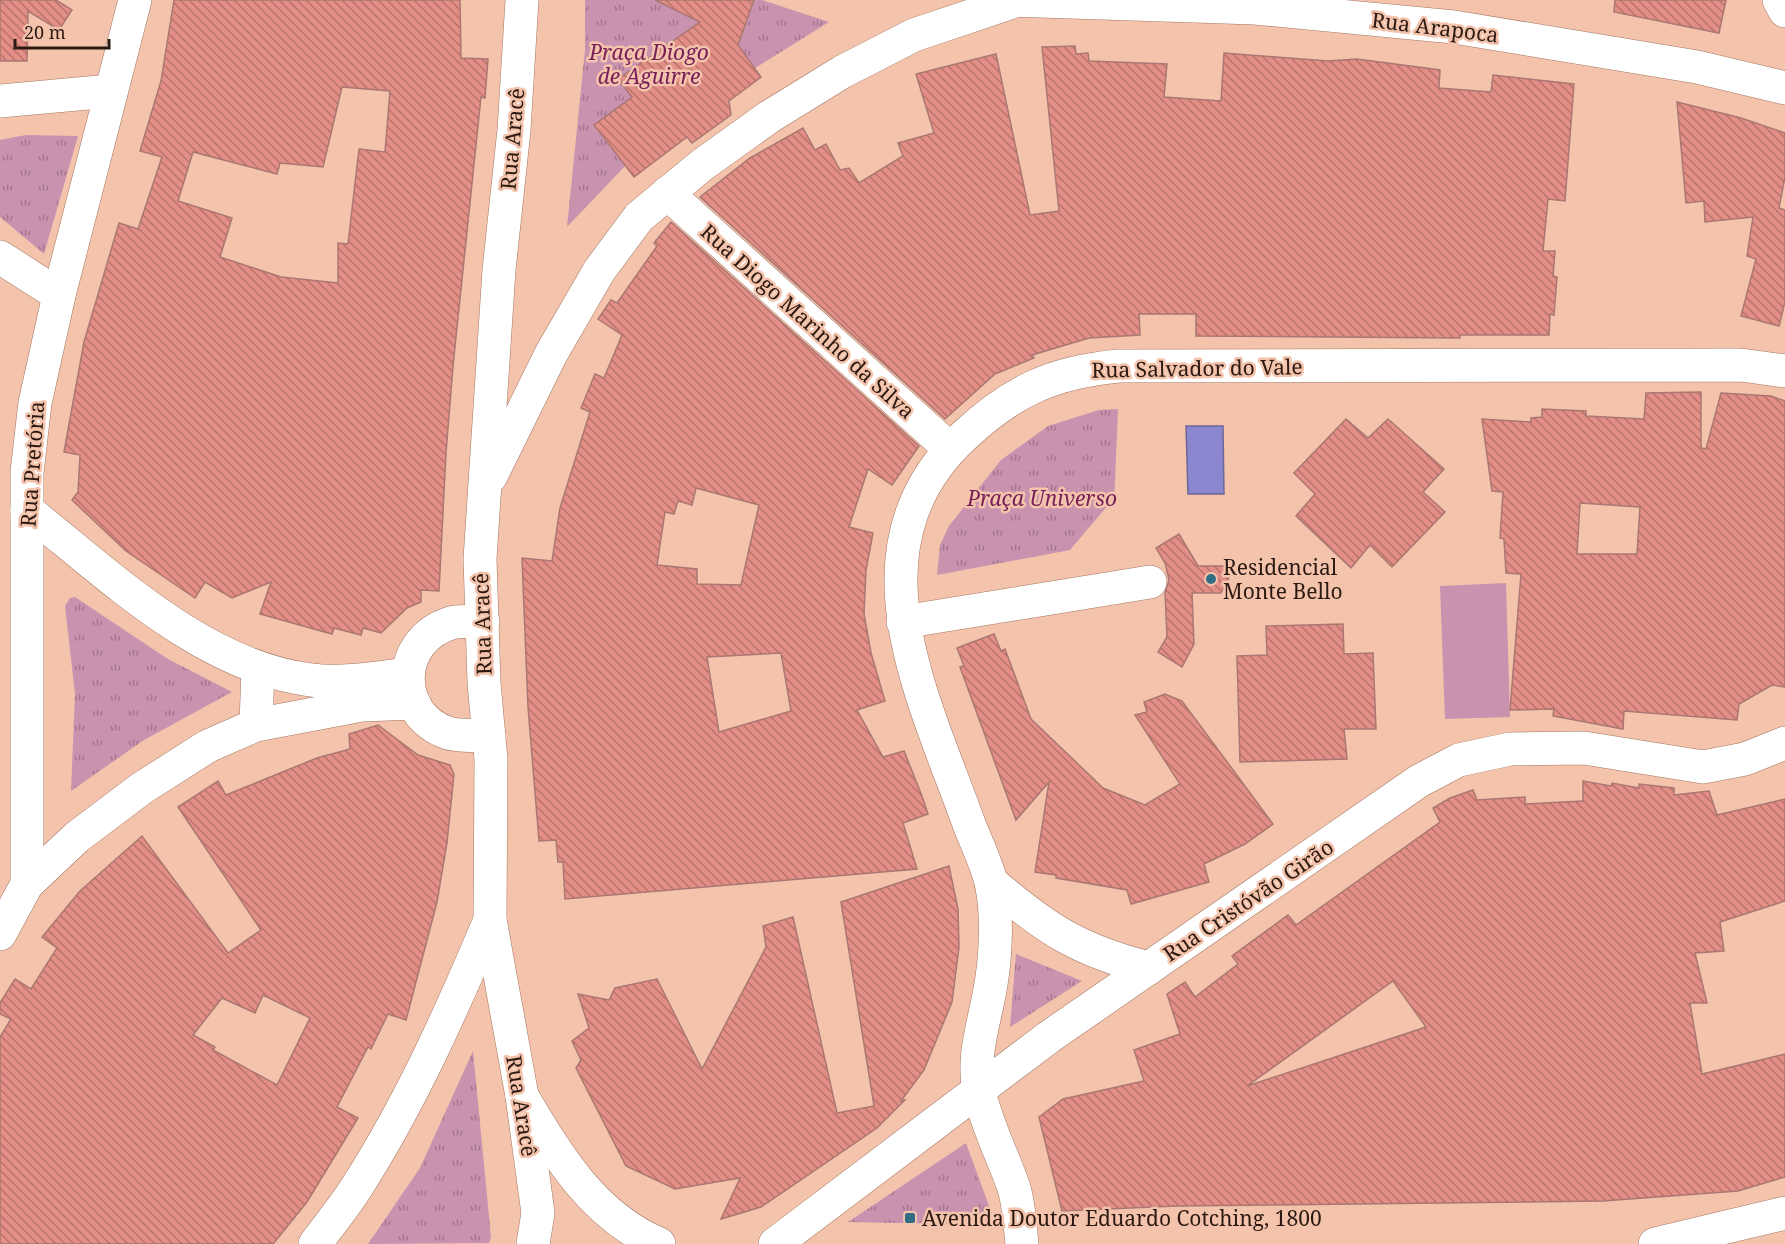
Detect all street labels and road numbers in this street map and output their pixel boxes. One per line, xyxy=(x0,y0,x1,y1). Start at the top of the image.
street label: Rua Arapoca xyxy=(1370,5,1500,49)
street label: Rua Aracê xyxy=(494,87,530,191)
street label: Rua Diogo Marinho da Silva xyxy=(695,217,921,425)
street label: Rua Salvador do Vale xyxy=(1091,352,1303,384)
street label: Rua Pretória xyxy=(14,400,50,528)
street label: Rua Aracê xyxy=(466,573,498,675)
street label: Rua Cristóvão Girão xyxy=(1157,833,1339,967)
street label: Rua Aracê xyxy=(500,1053,544,1159)

